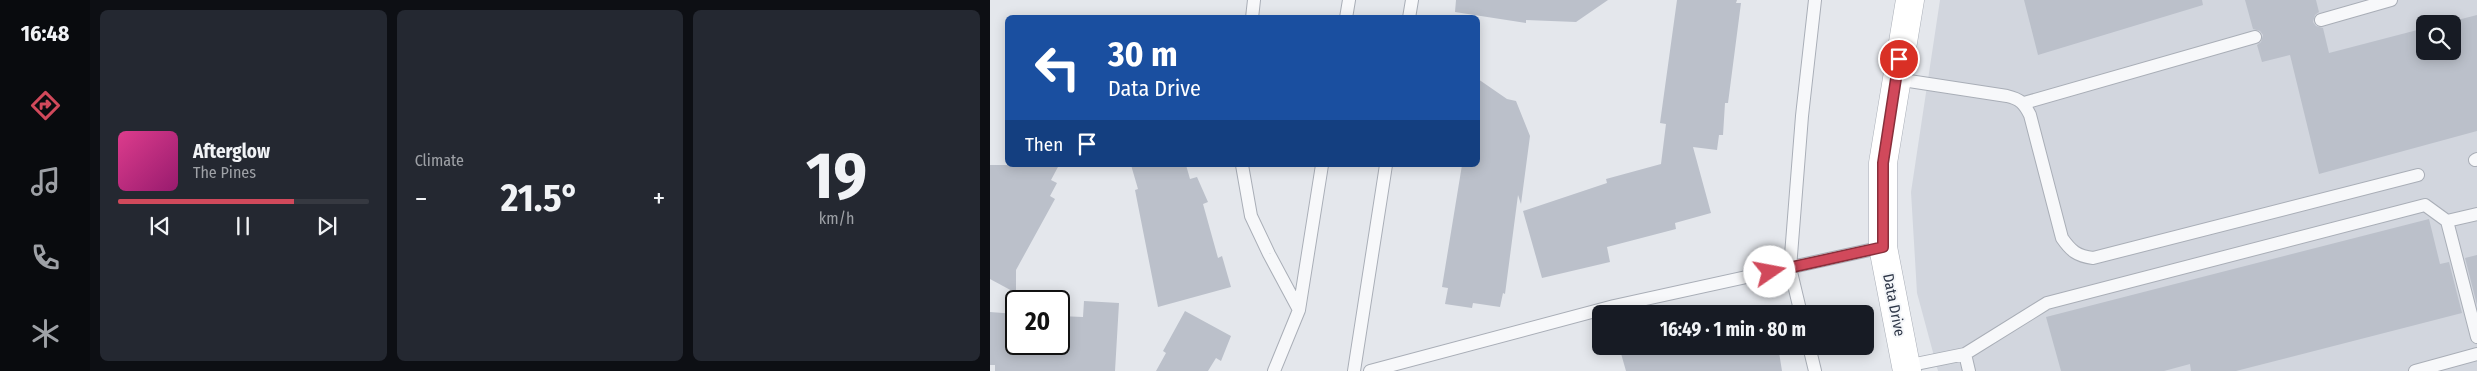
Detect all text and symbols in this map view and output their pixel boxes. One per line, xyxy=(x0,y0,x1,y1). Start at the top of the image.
map controls xyxy=(2416,15,2461,60)
button: search xyxy=(2416,15,2461,60)
text: 16:48 xyxy=(21,20,69,47)
text: 30 m xyxy=(1108,33,1178,75)
icon: left xyxy=(1025,35,1090,100)
pin xyxy=(1878,38,1920,80)
icon: arrive xyxy=(1885,45,1913,73)
text: Data Drive xyxy=(1108,75,1201,102)
icon: directions xyxy=(28,88,63,123)
icon: arrive xyxy=(1073,130,1101,158)
text: Then xyxy=(1025,133,1063,156)
text: 19 xyxy=(806,137,867,215)
text: Afterglow xyxy=(193,140,270,163)
text: Climate xyxy=(415,151,464,170)
text: The Pines xyxy=(193,163,256,182)
icon: music xyxy=(28,164,63,199)
text: 21.5° xyxy=(501,175,579,221)
text: − xyxy=(415,182,427,215)
text: + xyxy=(653,182,665,215)
text: km/h xyxy=(819,209,855,228)
icon: previous xyxy=(146,212,174,240)
icon: pause xyxy=(229,212,257,240)
icon: next xyxy=(313,212,341,240)
icon: phone xyxy=(28,240,63,275)
position arrow xyxy=(1743,245,1795,297)
street label: Data Drive xyxy=(1879,272,1909,338)
speed limit sign: 20 xyxy=(1005,290,1070,355)
icon: climate xyxy=(28,316,63,351)
text: 16:49 · 1 min · 80 m xyxy=(1660,318,1806,341)

